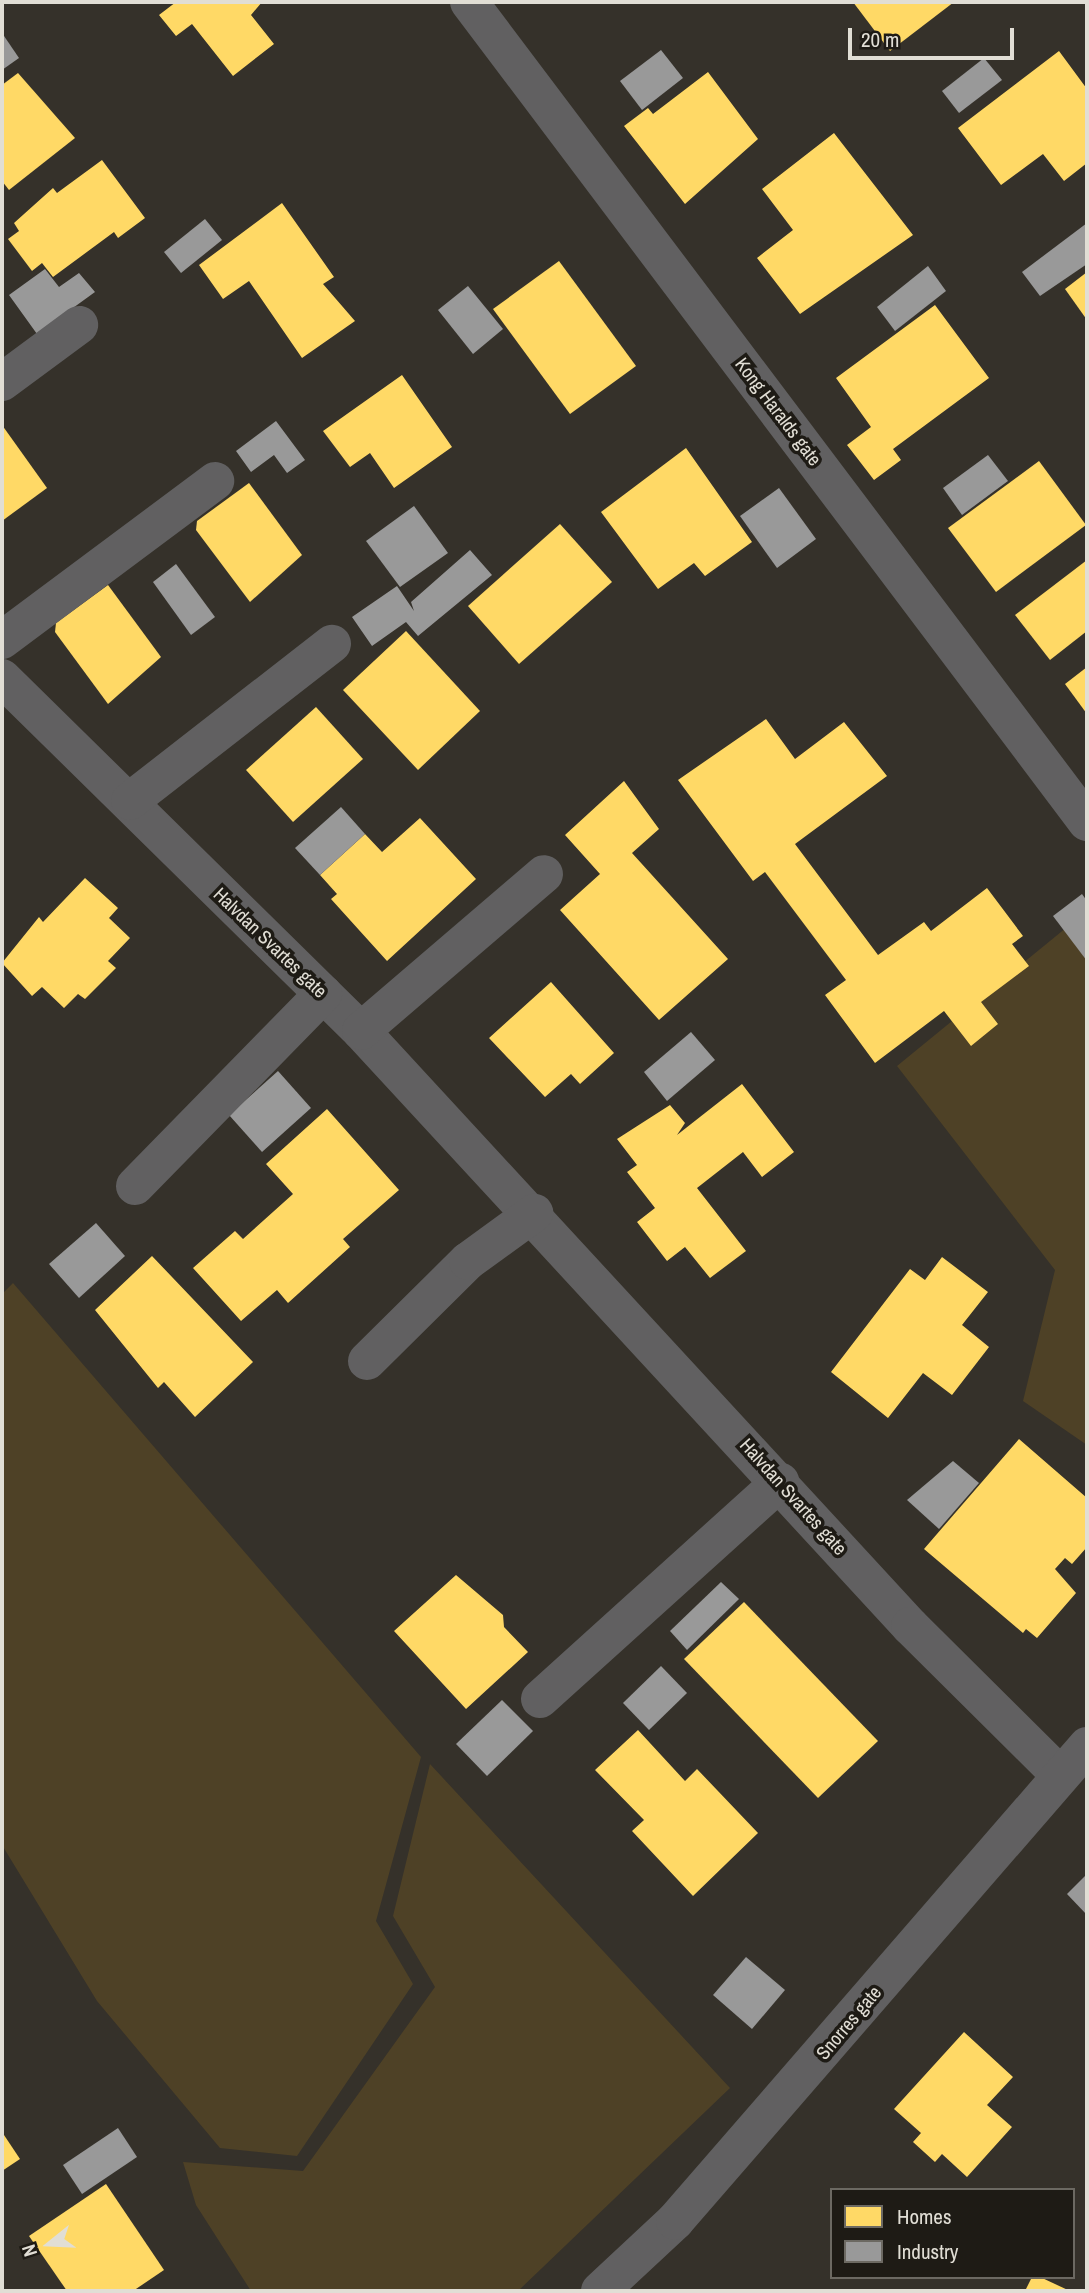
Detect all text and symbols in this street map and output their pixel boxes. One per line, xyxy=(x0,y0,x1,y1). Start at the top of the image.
scale bar xyxy=(851,14,1017,58)
text: 20 m xyxy=(861,25,899,54)
street label: Kong Haralds gate xyxy=(730,354,826,470)
street label: Halvdan Svartes gate xyxy=(209,883,331,1003)
street label: Halvdan Svartes gate xyxy=(735,1434,851,1560)
street label: Snorres gate xyxy=(812,1982,886,2064)
legend xyxy=(830,2188,1075,2279)
text: Homes xyxy=(897,2202,952,2231)
north arrow xyxy=(14,2209,84,2279)
text: Industry xyxy=(897,2237,958,2266)
text: N xyxy=(15,2241,43,2260)

